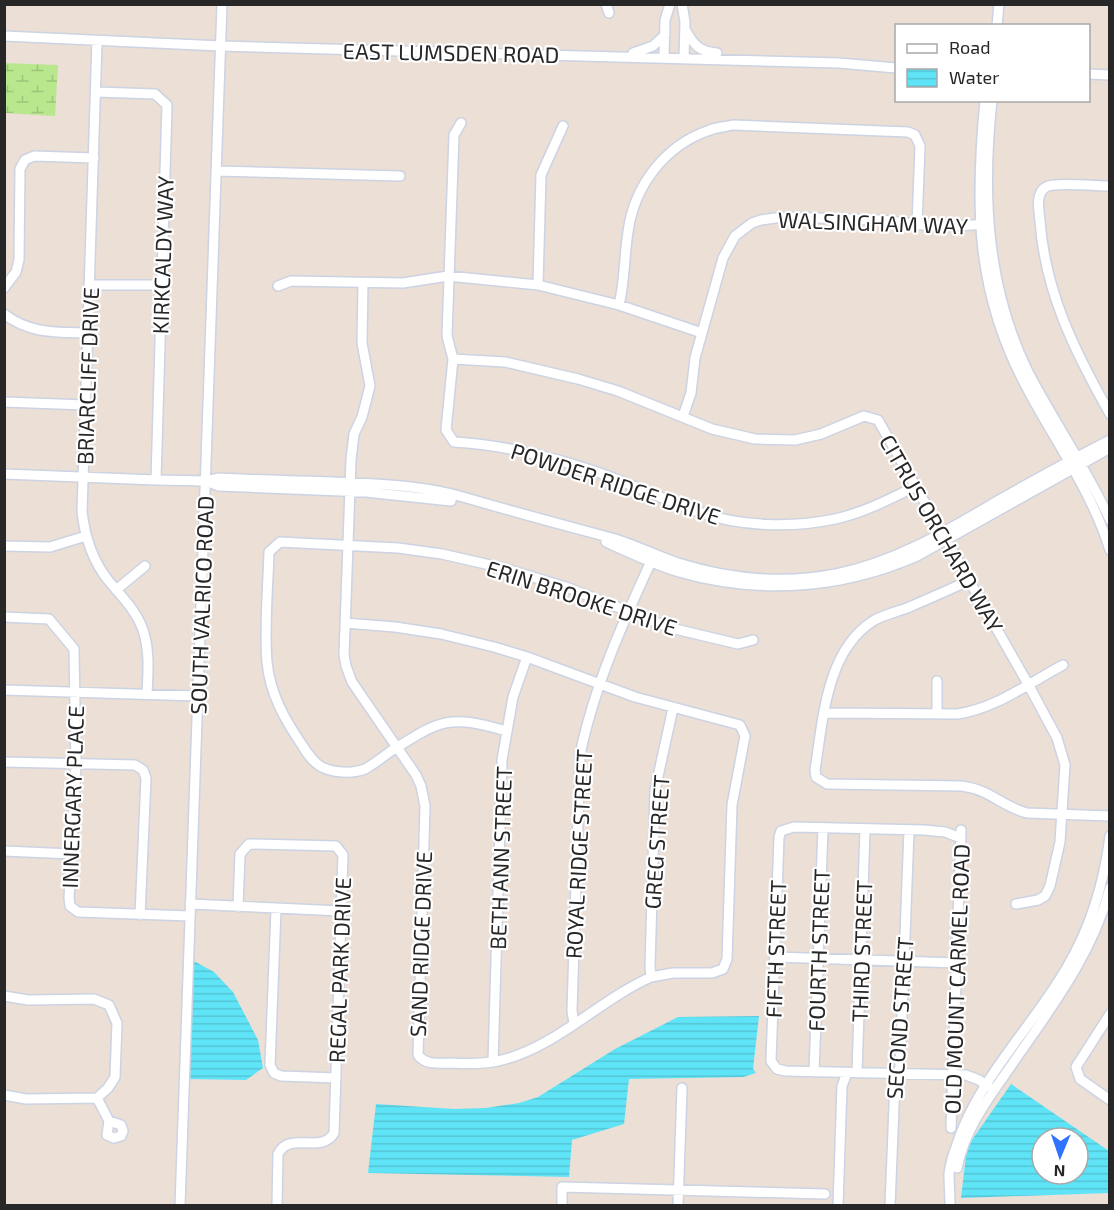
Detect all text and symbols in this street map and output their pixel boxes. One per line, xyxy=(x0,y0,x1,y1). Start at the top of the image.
legend xyxy=(895,24,1090,102)
text: Road xyxy=(949,36,990,58)
street label: EAST LUMSDEN ROAD xyxy=(343,37,559,67)
text: Water xyxy=(949,66,999,88)
street label: KIRKCALDY WAY xyxy=(146,175,178,335)
street label: WALSINGHAM WAY xyxy=(777,206,969,238)
street label: BRIARCLIFF DRIVE xyxy=(71,287,103,465)
street label: CITRUS ORCHARD WAY xyxy=(875,429,1009,637)
street label: POWDER RIDGE DRIVE xyxy=(508,437,724,529)
street label: SOUTH VALRICO ROAD xyxy=(184,495,218,715)
street label: ERIN BROOKE DRIVE xyxy=(484,554,680,640)
street label: INNERGARY PLACE xyxy=(56,705,88,889)
street label: ROYAL RIDGE STREET xyxy=(560,748,596,959)
street label: BETH ANN STREET xyxy=(484,766,516,950)
street label: GREG STREET xyxy=(638,774,674,910)
street label: OLD MOUNT CARMEL ROAD xyxy=(938,843,974,1115)
street label: SAND RIDGE DRIVE xyxy=(404,851,436,1037)
street label: FOURTH STREET xyxy=(802,868,834,1032)
street label: REGAL PARK DRIVE xyxy=(323,877,355,1063)
street label: FIFTH STREET xyxy=(760,879,790,1018)
street label: THIRD STREET xyxy=(846,879,876,1023)
street label: SECOND STREET xyxy=(880,936,918,1100)
north arrow xyxy=(1030,1126,1090,1186)
text: N xyxy=(1053,1162,1066,1181)

